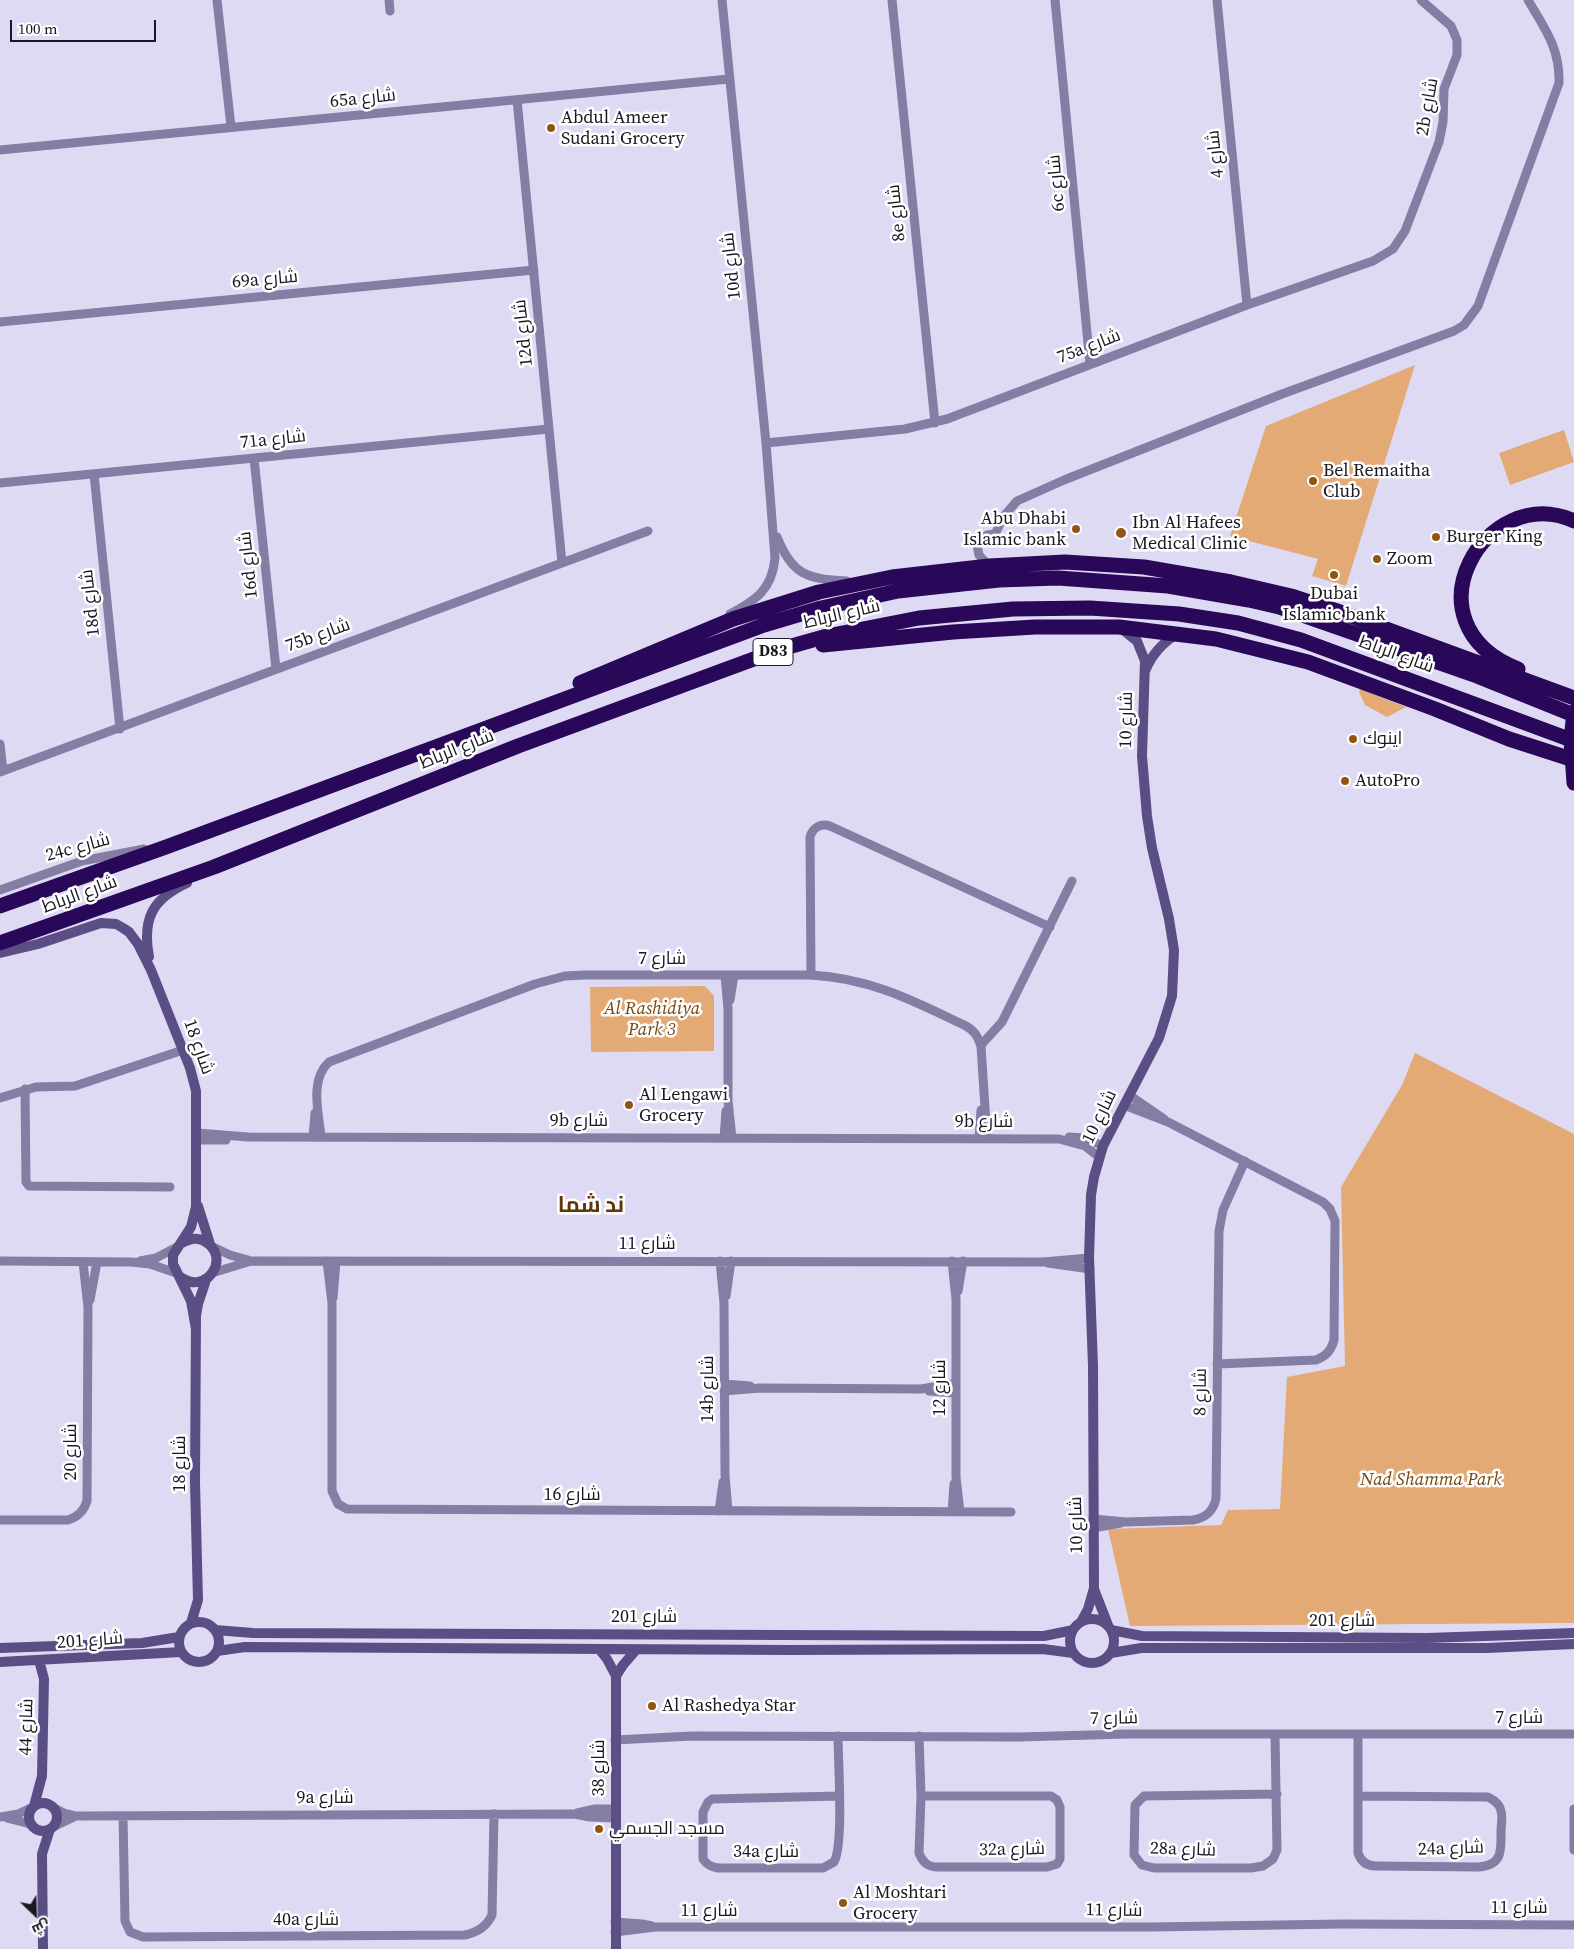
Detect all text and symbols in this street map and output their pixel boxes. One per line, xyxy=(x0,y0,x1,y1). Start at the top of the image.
scale bar xyxy=(12,10,159,42)
text: 100 m xyxy=(18,18,58,39)
street label: 2b شارع xyxy=(1412,76,1444,138)
street label: 65a شارع xyxy=(329,85,397,113)
place label: Abdul Ameer Sudani Grocery xyxy=(561,107,684,150)
marker: Abdul Ameer Sudani Grocery xyxy=(545,122,557,134)
street label: شارع 4 xyxy=(1203,129,1229,179)
street label: 6c شارع xyxy=(1044,154,1070,212)
street label: 8e شارع xyxy=(883,183,911,243)
street label: 10d شارع xyxy=(718,231,746,301)
street label: 69a شارع xyxy=(231,266,299,294)
street label: 12d شارع xyxy=(510,298,538,368)
street label: 75a شارع xyxy=(1054,325,1124,369)
street label: 71a شارع xyxy=(239,426,307,454)
place label: Bel Remaitha Club xyxy=(1323,460,1430,502)
marker: Bel Remaitha Club xyxy=(1307,475,1319,487)
place label: Abu Dhabi Islamic bank xyxy=(963,508,1066,550)
place label: Ibn Al Hafees Medical Clinic xyxy=(1132,512,1247,554)
marker: Abu Dhabi Islamic bank xyxy=(1070,523,1082,535)
marker: Ibn Al Hafees Medical Clinic xyxy=(1114,526,1128,540)
place label: Burger King xyxy=(1446,526,1543,548)
street label: 16d شارع xyxy=(235,530,263,600)
marker: Burger King xyxy=(1430,531,1442,543)
place label: Zoom xyxy=(1387,548,1433,570)
marker: Zoom xyxy=(1371,553,1383,565)
street label: 18d شارع xyxy=(77,568,105,638)
marker: Dubai Islamic bank xyxy=(1328,569,1340,581)
place label: Dubai Islamic bank xyxy=(1283,583,1385,626)
street label: شارع الرباط xyxy=(802,596,882,634)
street label: 75b شارع xyxy=(283,614,353,658)
street label: شارع الرباط xyxy=(1356,631,1436,679)
road number: D83 xyxy=(753,638,793,666)
street label: شارع 10 xyxy=(1116,691,1138,749)
street label: شارع الرباط xyxy=(417,725,497,775)
place label: اينوك xyxy=(1363,728,1402,750)
marker: اينوك xyxy=(1347,733,1359,745)
place label: AutoPro xyxy=(1355,770,1420,792)
marker: AutoPro xyxy=(1339,775,1351,787)
street label: 24c شارع xyxy=(43,829,113,867)
street label: شارع الرباط xyxy=(40,871,120,919)
street label: شارع 7 xyxy=(638,948,686,970)
park label: Al Rashidiya Park 3 xyxy=(604,998,700,1040)
street label: شارع 18 xyxy=(178,1016,218,1078)
place label: Al Lengawi Grocery xyxy=(639,1084,728,1126)
street label: شارع 10 xyxy=(1078,1087,1122,1147)
marker: Al Lengawi Grocery xyxy=(623,1099,635,1111)
street label: 9b شارع xyxy=(550,1110,608,1132)
street label: 9b شارع xyxy=(955,1111,1013,1133)
district label: ند شما xyxy=(558,1193,624,1219)
street label: شارع 11 xyxy=(618,1233,676,1255)
street label: 14b شارع xyxy=(697,1355,719,1423)
street label: شارع 12 xyxy=(929,1359,951,1417)
street label: شارع 8 xyxy=(1190,1368,1212,1416)
street label: شارع 20 xyxy=(60,1423,82,1481)
street label: شارع 18 xyxy=(169,1435,191,1493)
park label: Nad Shamma Park xyxy=(1360,1469,1502,1491)
street label: شارع 16 xyxy=(543,1484,601,1506)
street label: شارع 10 xyxy=(1066,1496,1088,1554)
street label: شارع 201 xyxy=(611,1606,677,1628)
street label: شارع 201 xyxy=(1309,1610,1375,1632)
street label: شارع 201 xyxy=(56,1628,124,1654)
place label: Al Rashedya Star xyxy=(662,1695,796,1717)
street label: شارع 44 xyxy=(15,1698,39,1756)
marker: Al Rashedya Star xyxy=(646,1700,658,1712)
street label: شارع 7 xyxy=(1495,1707,1543,1729)
street label: شارع 7 xyxy=(1090,1708,1138,1730)
street label: شارع 38 xyxy=(588,1739,610,1797)
street label: 9a شارع xyxy=(296,1787,354,1809)
place label: مسجد الجسمي xyxy=(609,1818,725,1840)
marker: مسجد الجسمي xyxy=(593,1823,605,1835)
street label: 24a شارع xyxy=(1418,1837,1484,1861)
street label: 28a شارع xyxy=(1150,1838,1216,1862)
street label: 32a شارع xyxy=(979,1839,1045,1861)
street label: 34a شارع xyxy=(733,1841,799,1863)
place label: Al Moshtari Grocery xyxy=(853,1882,947,1925)
north arrow xyxy=(10,1889,60,1939)
marker: Al Moshtari Grocery xyxy=(837,1897,849,1909)
street label: شارع 11 xyxy=(1490,1897,1548,1919)
street label: شارع 11 xyxy=(680,1900,738,1922)
street label: شارع 11 xyxy=(1085,1900,1143,1922)
street label: 40a شارع xyxy=(273,1909,339,1931)
text: ش xyxy=(29,1915,53,1940)

